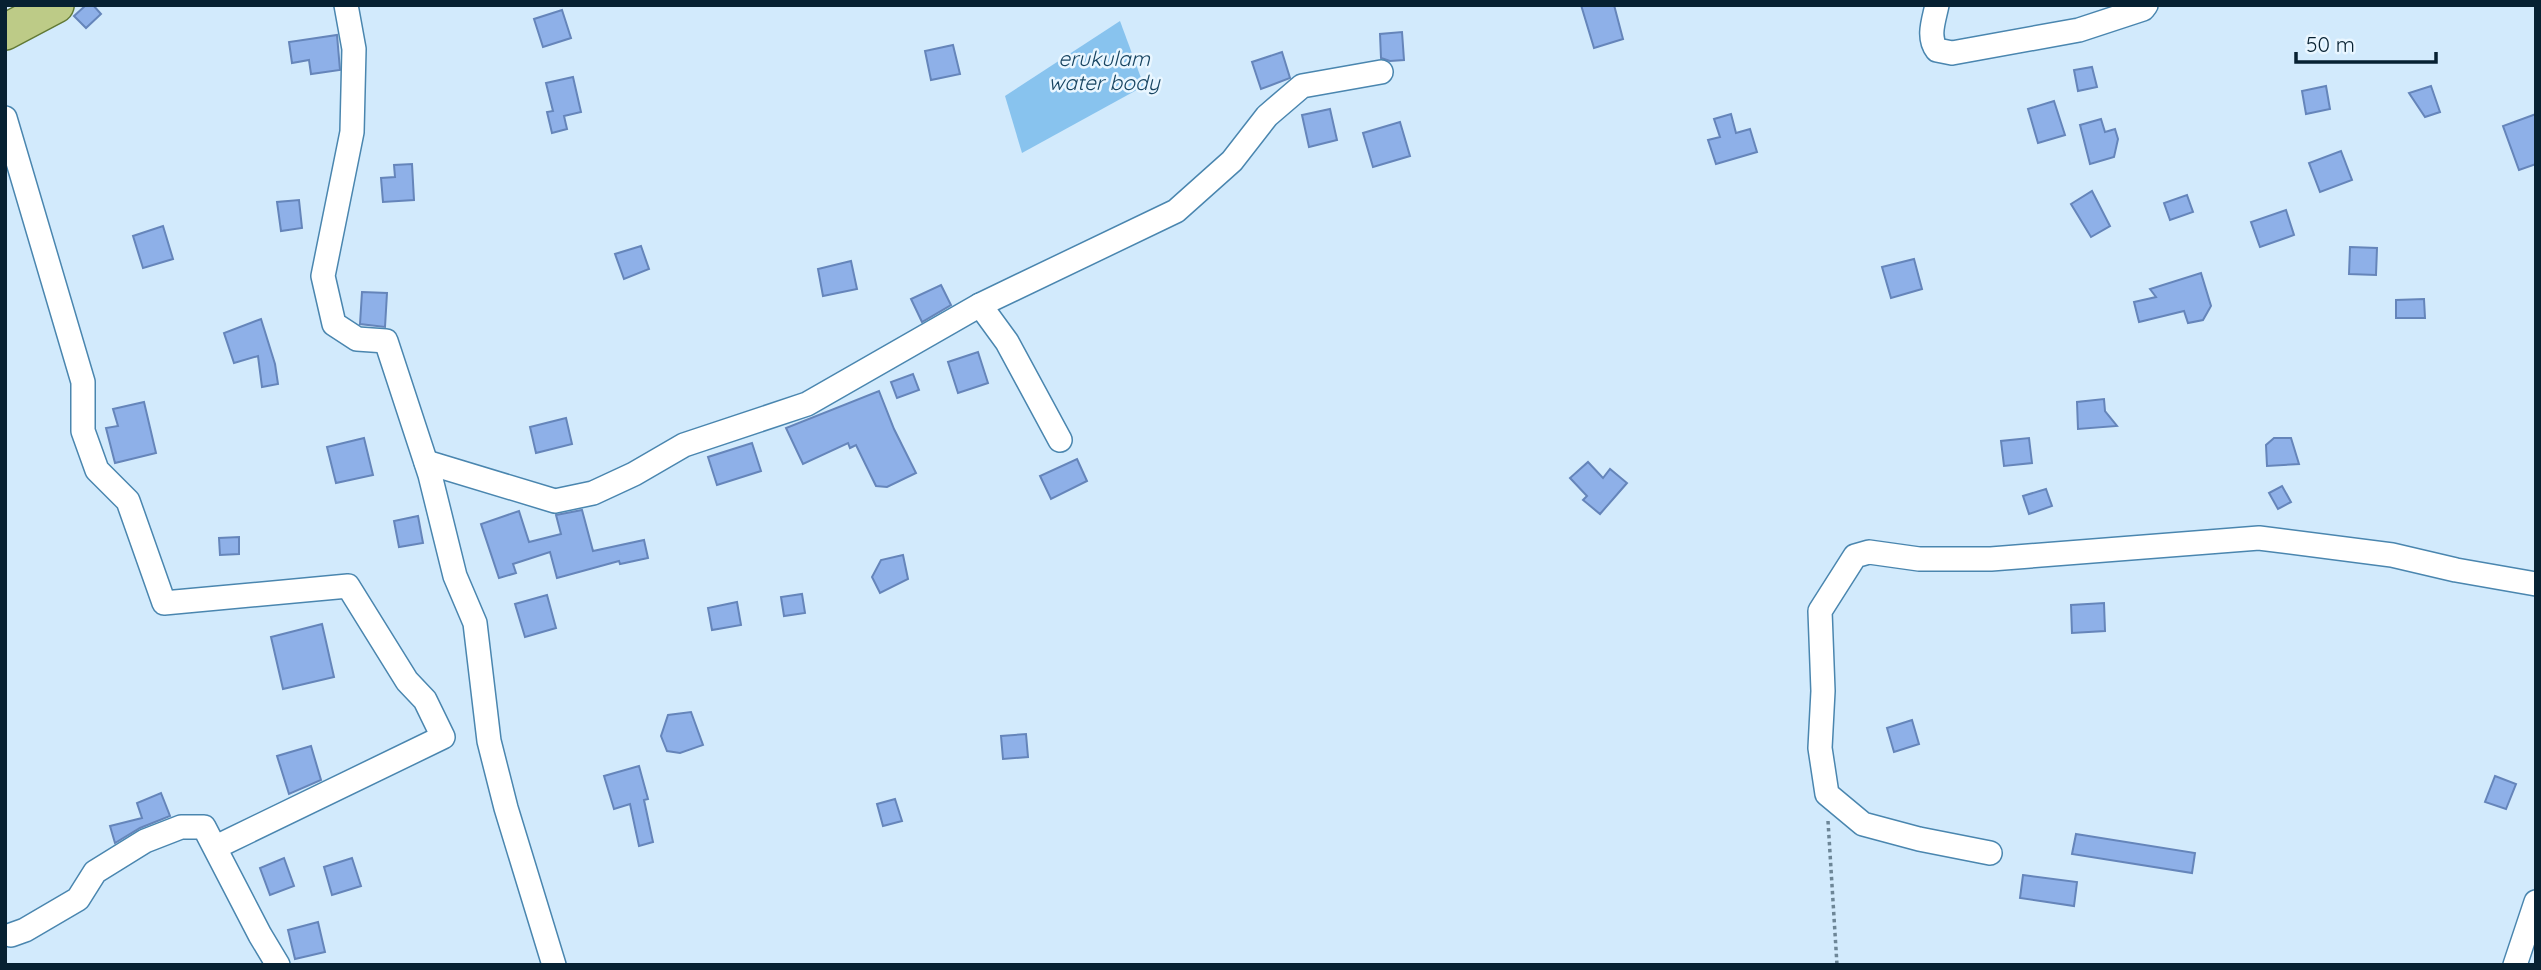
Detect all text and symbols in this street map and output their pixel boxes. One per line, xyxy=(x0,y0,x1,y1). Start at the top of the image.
scale bar xyxy=(2296,21,2436,65)
text: 50 m xyxy=(2306,31,2355,57)
water label: erukulam water body xyxy=(1048,45,1161,95)

